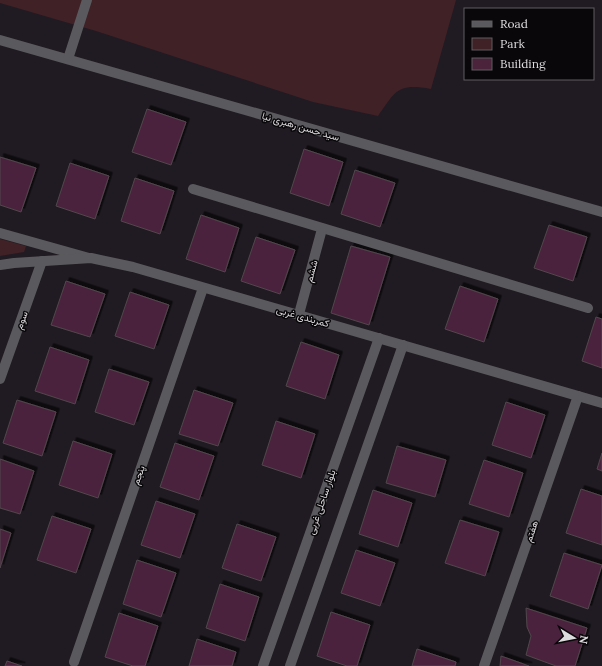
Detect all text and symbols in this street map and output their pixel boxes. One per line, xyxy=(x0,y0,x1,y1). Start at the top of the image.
legend xyxy=(464,8,594,80)
text: Road xyxy=(500,16,528,31)
text: Park xyxy=(500,36,526,51)
text: Building xyxy=(500,56,546,71)
street label: سید حسن رهبری نیا xyxy=(261,109,341,144)
street label: ششم xyxy=(302,258,321,284)
street label: کمربندی غربی xyxy=(275,303,331,330)
street label: سوم xyxy=(12,309,31,331)
street label: پنجم xyxy=(129,464,149,487)
street label: بلوار ساحلی غربی xyxy=(304,468,339,536)
street label: هفتم xyxy=(522,519,541,544)
north arrow xyxy=(554,618,594,658)
text: N xyxy=(576,634,591,646)

